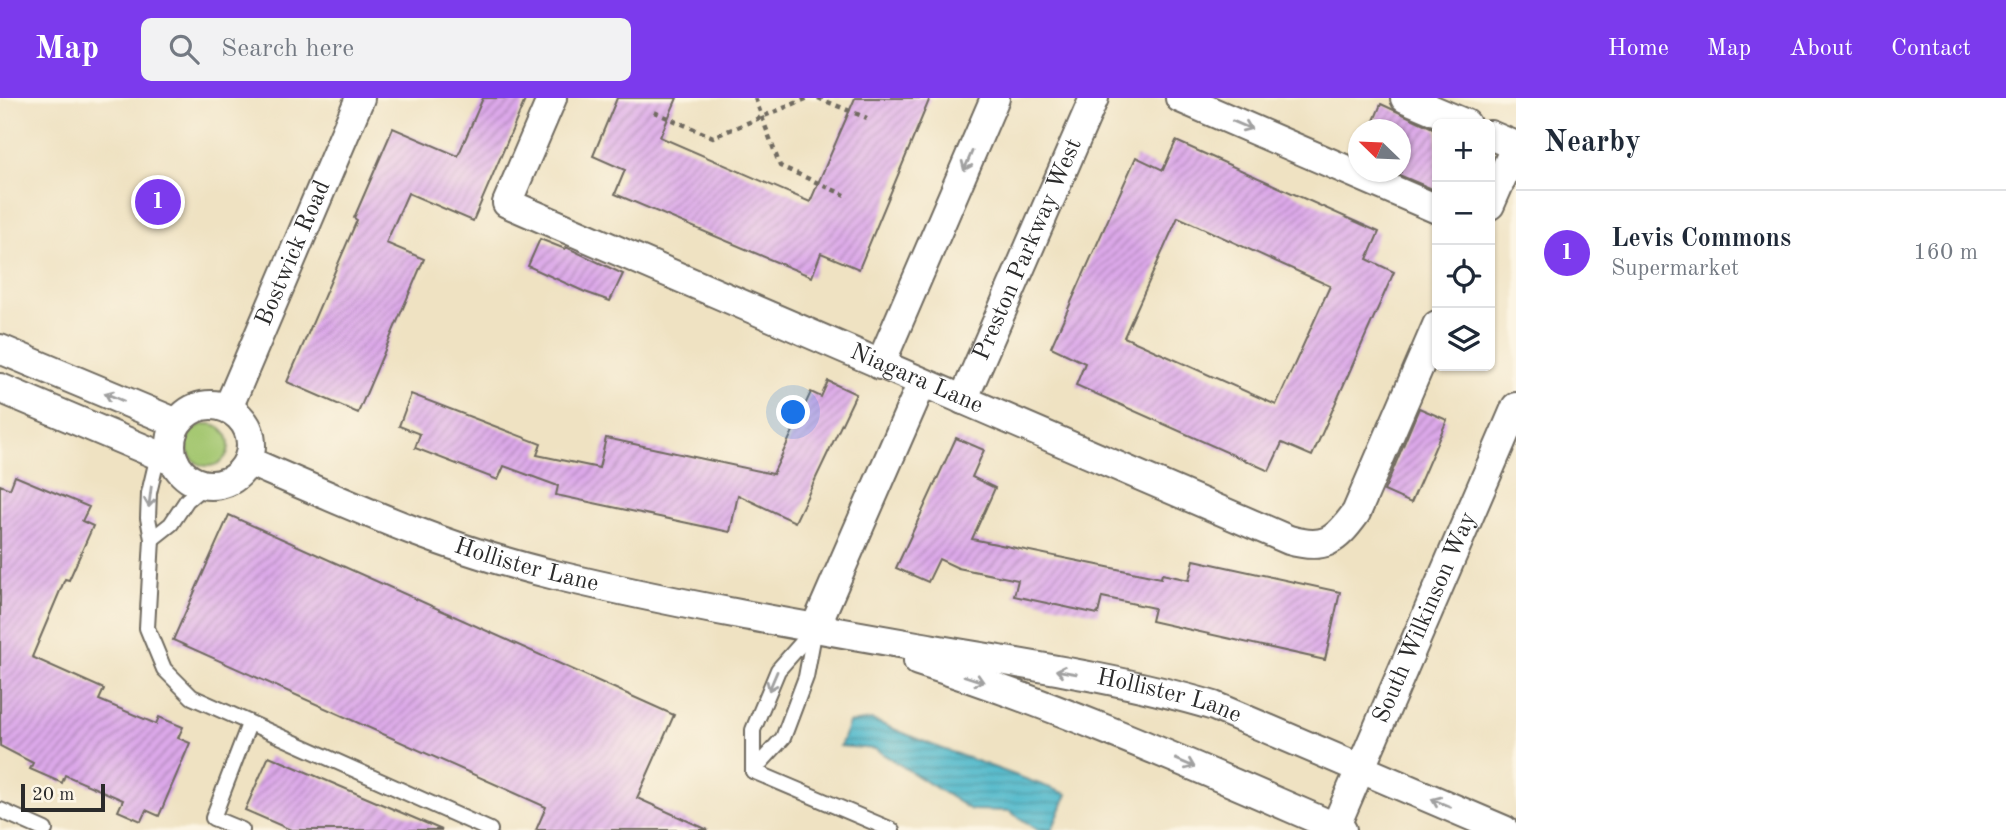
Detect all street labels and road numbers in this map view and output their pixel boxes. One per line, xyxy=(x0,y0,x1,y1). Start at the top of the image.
street label: Preston Parkway West xyxy=(970,135,1087,364)
street label: Bostwick Road xyxy=(252,177,335,330)
street label: Niagara Lane xyxy=(846,340,986,419)
street label: South Wilkinson Way xyxy=(1369,508,1481,727)
street label: Hollister Lane xyxy=(451,534,601,597)
street label: Hollister Lane xyxy=(1095,666,1245,728)

